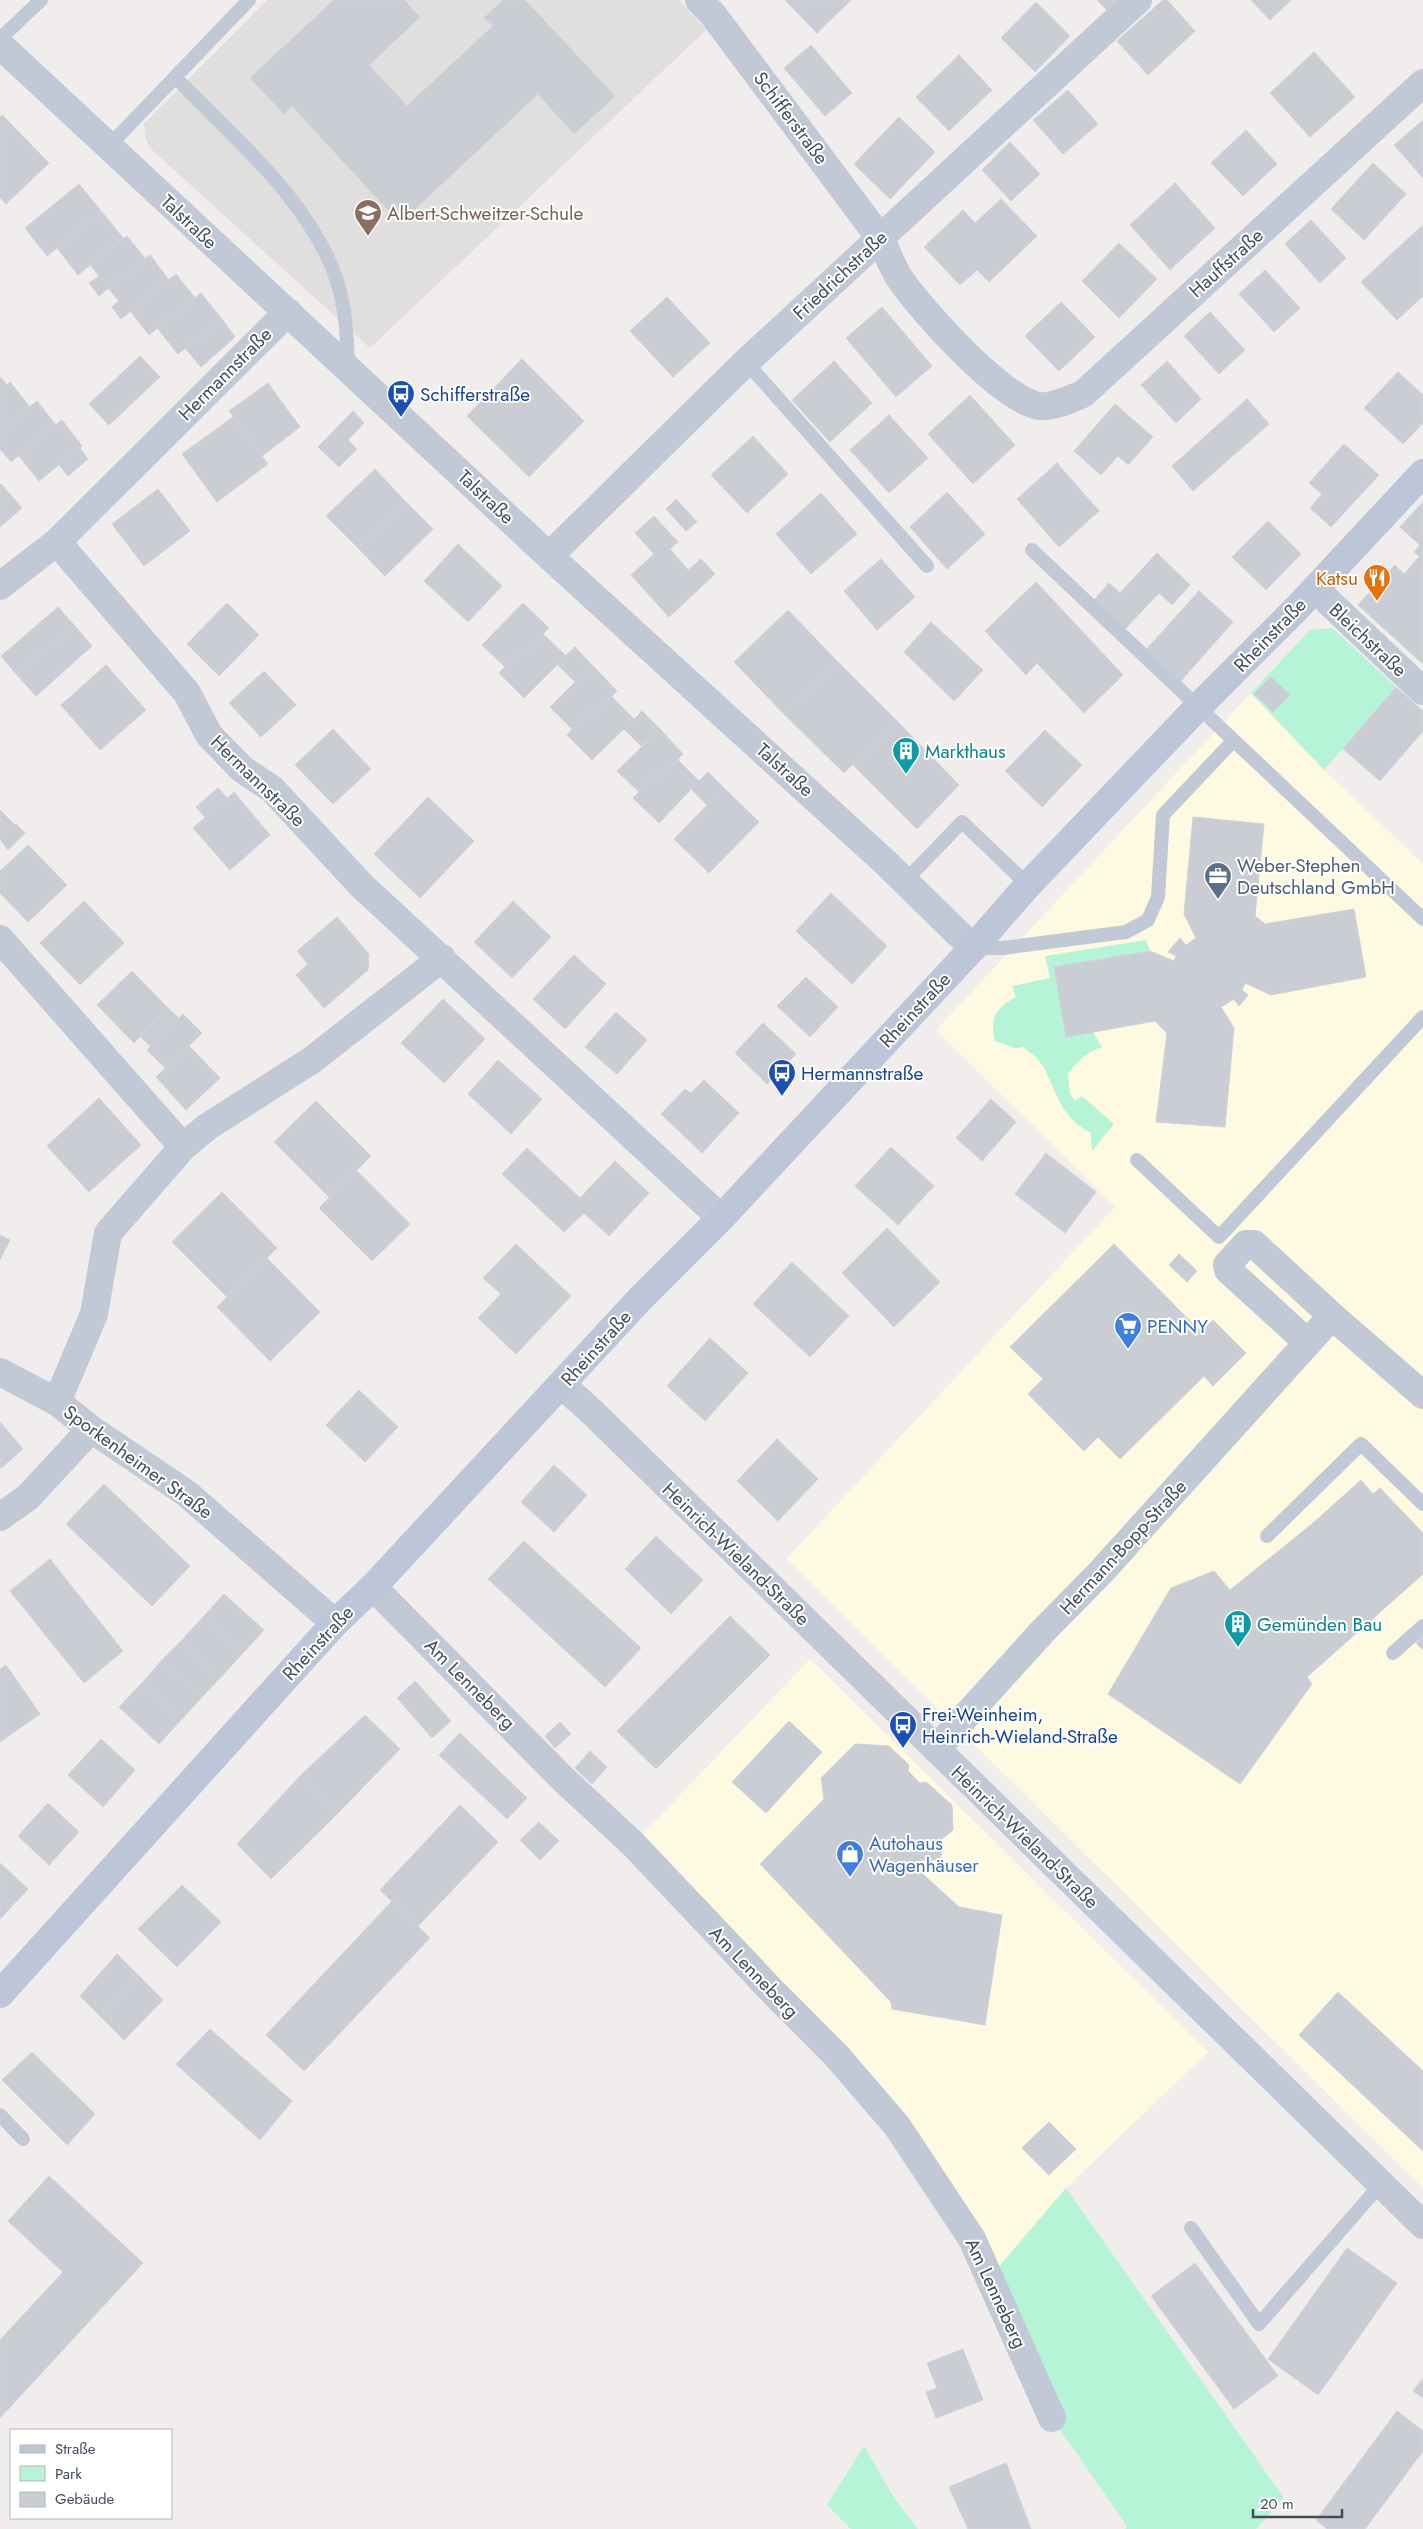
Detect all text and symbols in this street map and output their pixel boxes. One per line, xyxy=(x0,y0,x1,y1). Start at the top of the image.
street label: Schifferstraße xyxy=(747,66,835,170)
street label: Talstraße xyxy=(155,189,224,255)
school or university icon: Albert-Schweitzer-Schule xyxy=(353,198,383,237)
place label: Albert-Schweitzer-Schule xyxy=(387,200,583,227)
street label: Hauffstraße xyxy=(1183,222,1269,304)
street label: Friedrichstraße xyxy=(787,224,893,326)
street label: Hermannstraße xyxy=(172,321,278,427)
bus stop icon: Schifferstraße xyxy=(386,379,416,418)
place label: Schifferstraße xyxy=(420,381,530,408)
street label: Talstraße xyxy=(452,464,521,530)
restaurant icon: Katsu xyxy=(1362,563,1392,602)
place label: Katsu xyxy=(1316,565,1358,592)
street label: Rheinstraße xyxy=(1228,592,1312,678)
street label: Bleichstraße xyxy=(1323,597,1413,683)
street label: Hermannstraße xyxy=(205,729,311,833)
building icon: Markthaus xyxy=(891,736,921,775)
street label: Talstraße xyxy=(750,737,820,803)
place label: Markthaus xyxy=(925,738,1006,765)
place label: Weber-Stephen Deutschland GmbH xyxy=(1237,852,1395,901)
office icon: Weber-Stephen Deutschland GmbH xyxy=(1203,861,1233,900)
street label: Rheinstraße xyxy=(873,966,957,1053)
bus stop icon: Hermannstraße xyxy=(767,1058,797,1097)
place label: Hermannstraße xyxy=(801,1060,923,1087)
street label: Rheinstraße xyxy=(555,1304,638,1392)
supermarket icon: PENNY xyxy=(1113,1311,1143,1350)
place label: PENNY xyxy=(1147,1313,1208,1340)
street label: Sporkenheimer Straße xyxy=(58,1399,218,1526)
street label: Hermann-Bopp-Straße xyxy=(1053,1473,1193,1620)
street label: Heinrich-Wieland-Straße xyxy=(656,1476,816,1632)
street label: Rheinstraße xyxy=(276,1599,360,1686)
building icon: Gemünden Bau xyxy=(1223,1609,1253,1648)
place label: Gemünden Bau xyxy=(1257,1611,1382,1638)
street label: Am Lenneberg xyxy=(418,1632,522,1736)
place label: Frei-Weinheim, Heinrich-Wieland-Straße xyxy=(922,1701,1118,1750)
bus stop icon: Frei-Weinheim, Heinrich-Wieland-Straße xyxy=(888,1710,918,1749)
street label: Heinrich-Wieland-Straße xyxy=(945,1759,1105,1915)
place label: Autohaus Wagenhäuser xyxy=(869,1830,979,1879)
shop icon: Autohaus Wagenhäuser xyxy=(835,1839,865,1878)
street label: Am Lenneberg xyxy=(703,1920,805,2024)
street label: Am Lenneberg xyxy=(959,2233,1033,2353)
legend xyxy=(10,2429,172,2519)
text: Straße xyxy=(55,2438,96,2460)
text: Park xyxy=(55,2463,82,2485)
scale bar xyxy=(1253,2486,1342,2518)
text: Gebäude xyxy=(55,2488,115,2510)
text: 20 m xyxy=(1260,2493,1294,2515)

